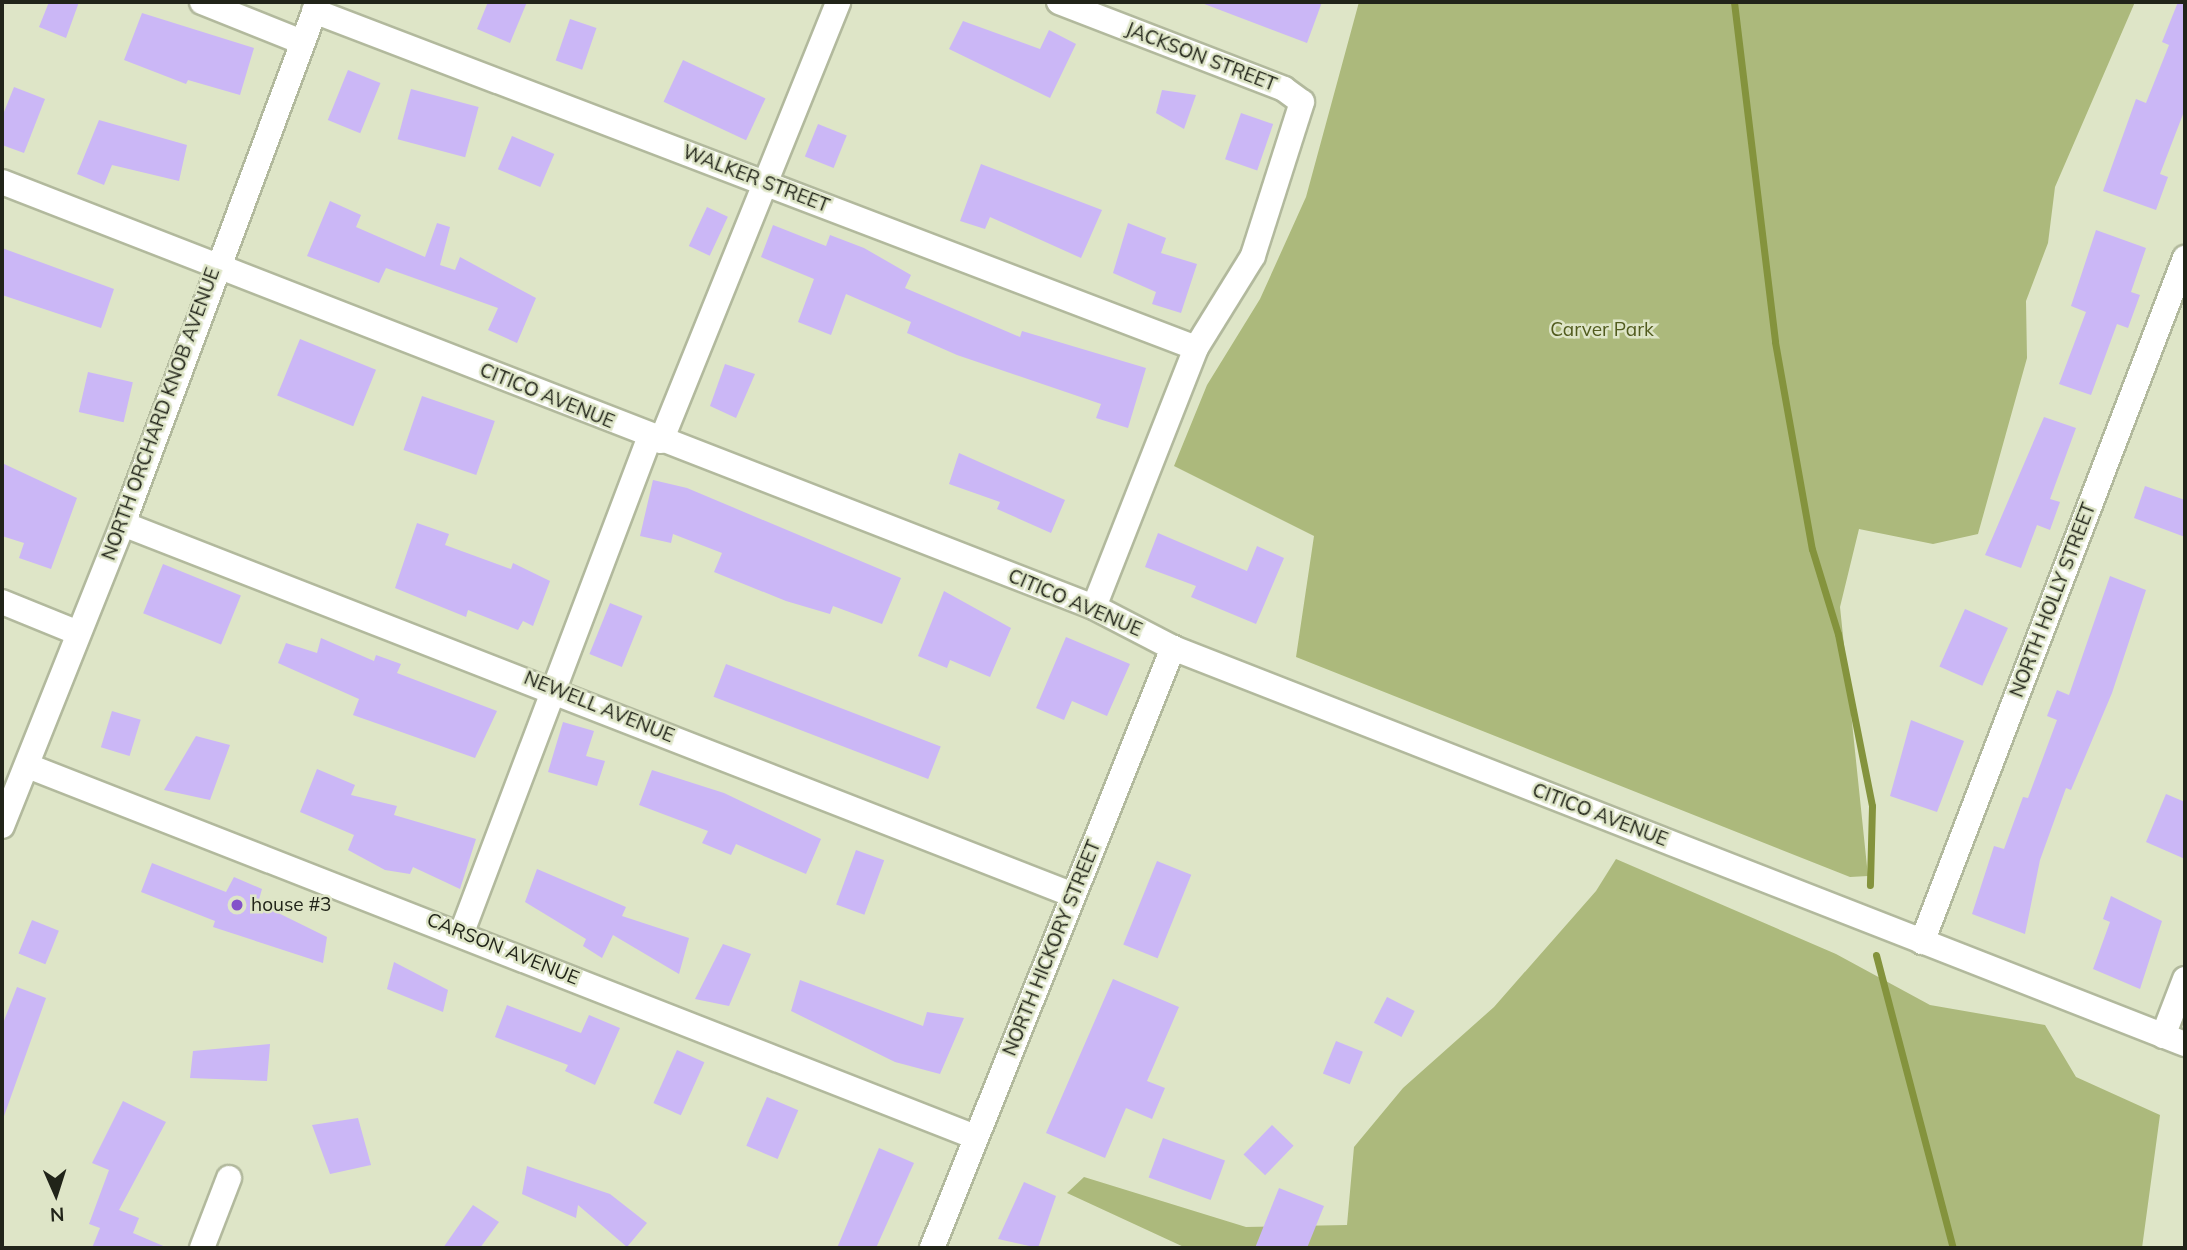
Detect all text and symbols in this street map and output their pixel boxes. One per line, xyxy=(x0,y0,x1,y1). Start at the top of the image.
street label: JACKSON STREET xyxy=(1122,18,1280,96)
street label: WALKER STREET xyxy=(679,140,833,218)
street label: NORTH ORCHARD KNOB AVENUE xyxy=(97,265,225,563)
park label: Carver Park xyxy=(1550,319,1654,341)
street label: CITICO AVENUE xyxy=(476,359,618,433)
street label: NORTH HOLLY STREET xyxy=(2005,499,2101,701)
street label: CITICO AVENUE xyxy=(1005,565,1145,641)
street label: NEWELL AVENUE xyxy=(521,666,677,748)
street label: CITICO AVENUE xyxy=(1529,779,1671,851)
street label: NORTH HICKORY STREET xyxy=(998,837,1106,1059)
place label: house #3 xyxy=(251,894,331,916)
marker: house #3 xyxy=(229,897,245,913)
street label: CARSON AVENUE xyxy=(424,908,582,990)
north arrow xyxy=(21,1159,91,1229)
text: N xyxy=(49,1203,65,1227)

